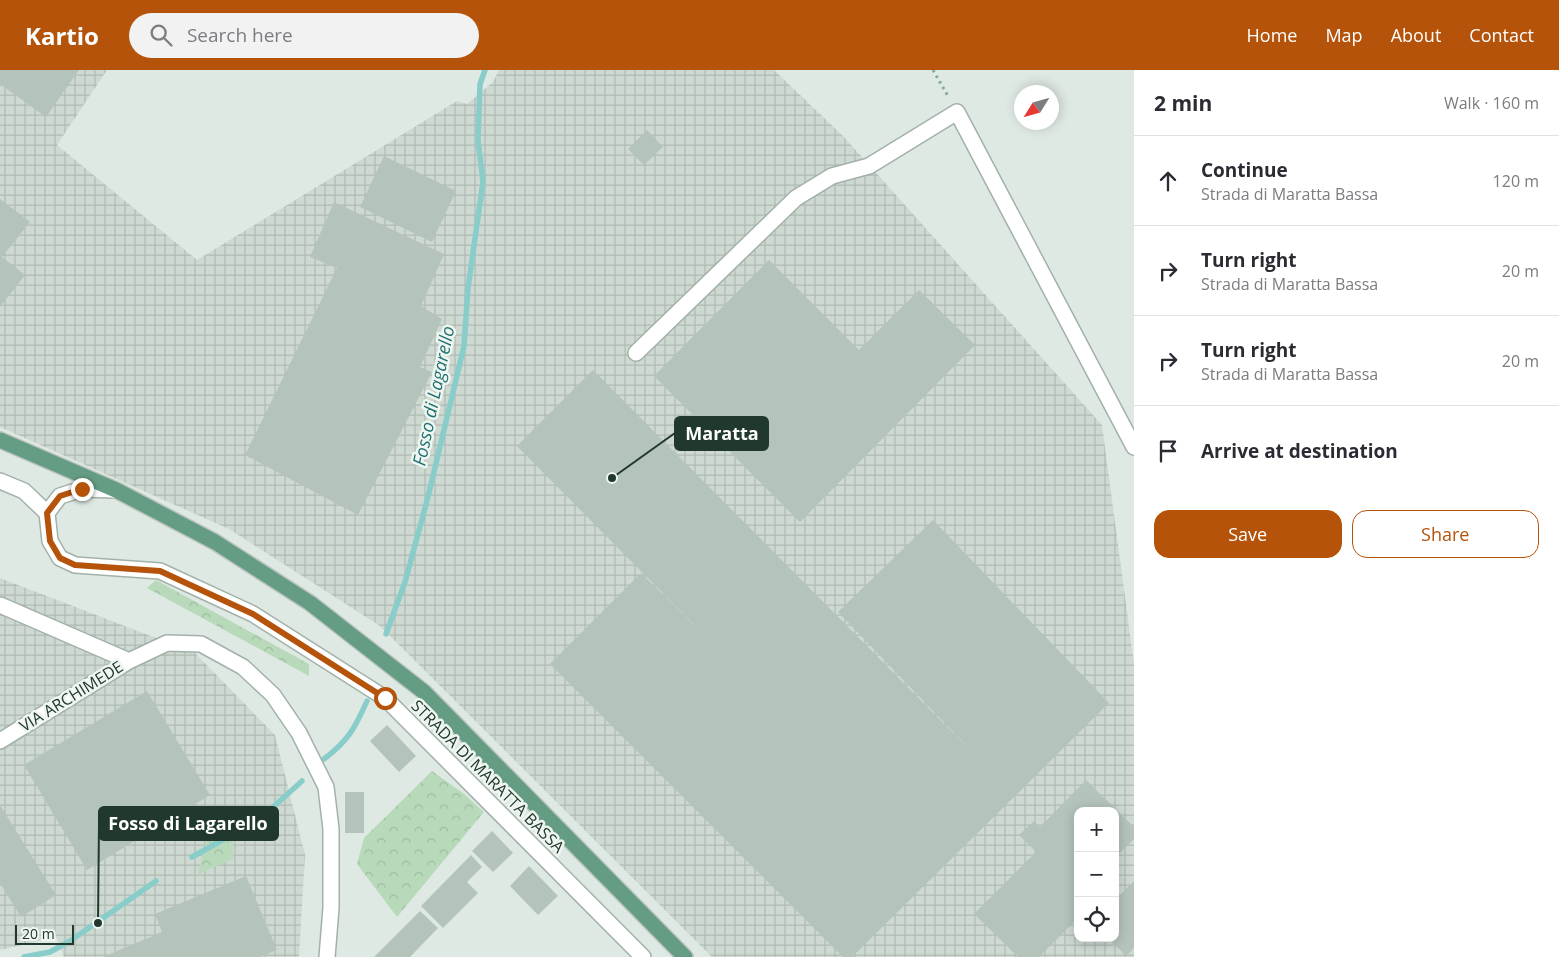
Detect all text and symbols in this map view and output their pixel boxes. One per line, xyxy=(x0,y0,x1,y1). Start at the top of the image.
search box xyxy=(129,13,479,58)
text: Kartio xyxy=(25,19,99,52)
icon: search xyxy=(147,21,175,49)
text: Search here xyxy=(187,22,293,48)
text: Home xyxy=(1247,23,1297,47)
text: Map xyxy=(1325,23,1363,47)
text: About xyxy=(1391,23,1441,47)
text: Contact xyxy=(1469,23,1534,47)
north arrow xyxy=(1014,85,1059,130)
text: 2 min xyxy=(1154,89,1212,117)
text: Walk · 160 m xyxy=(1444,92,1539,114)
text: Continue xyxy=(1201,157,1288,183)
icon: ahead xyxy=(1154,167,1182,195)
text: 120 m xyxy=(1493,170,1539,192)
text: Strada di Maratta Bassa xyxy=(1201,183,1378,205)
text: Turn right xyxy=(1201,247,1296,273)
icon: right xyxy=(1154,257,1182,285)
text: 20 m xyxy=(1502,260,1539,282)
text: Strada di Maratta Bassa xyxy=(1201,273,1378,295)
water label: Fosso di Lagarello xyxy=(406,324,460,468)
text: Turn right xyxy=(1201,337,1296,363)
icon: right xyxy=(1154,347,1182,375)
text: 20 m xyxy=(1502,350,1539,372)
text: Strada di Maratta Bassa xyxy=(1201,363,1378,385)
callout: Maratta xyxy=(675,417,768,450)
text: Maratta xyxy=(685,421,759,445)
icon: arrive xyxy=(1154,437,1182,465)
text: Arrive at destination xyxy=(1201,438,1398,464)
route end xyxy=(71,478,94,501)
button: Save xyxy=(1154,510,1342,558)
button: Share xyxy=(1352,510,1539,558)
street label: VIA ARCHIMEDE xyxy=(15,655,127,737)
route start xyxy=(374,687,397,710)
street label: STRADA DI MARATTA BASSA xyxy=(407,695,570,858)
callout: Fosso di Lagarello xyxy=(99,807,278,840)
map controls xyxy=(1074,807,1119,942)
button: + xyxy=(1074,807,1119,852)
text: Fosso di Lagarello xyxy=(108,811,268,835)
button: − xyxy=(1074,852,1119,897)
button: locate xyxy=(1074,897,1119,942)
scale bar xyxy=(15,922,74,945)
text: 20 m xyxy=(22,924,55,943)

